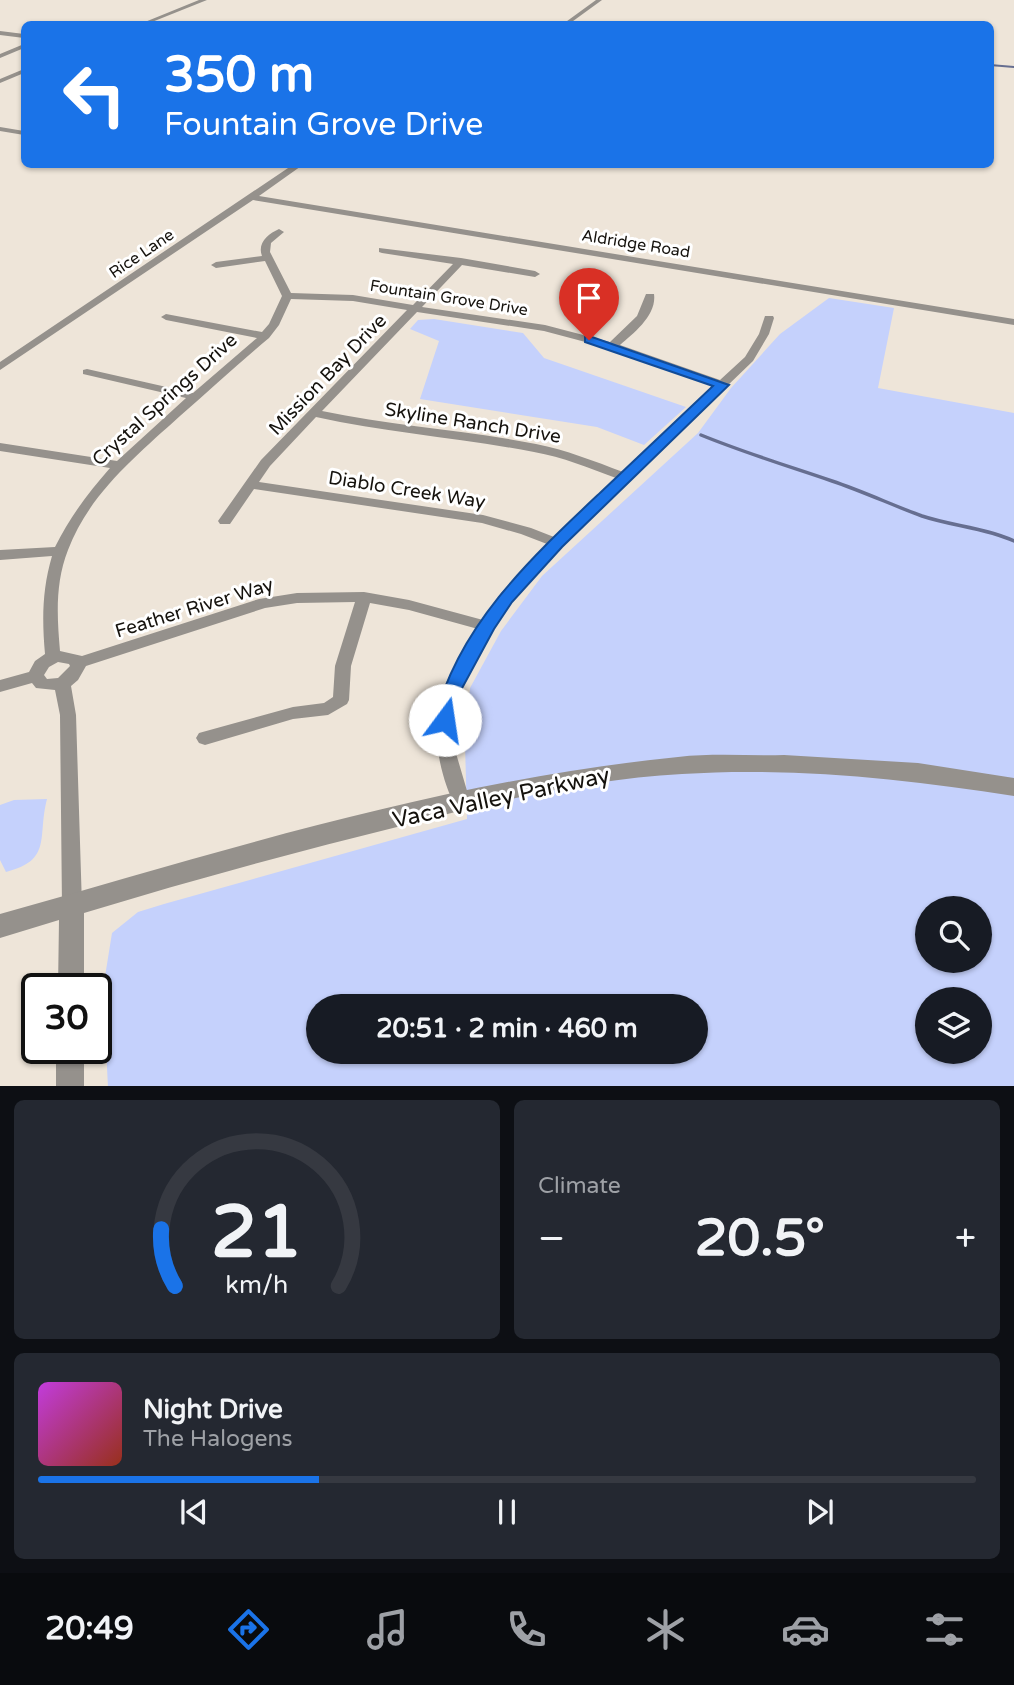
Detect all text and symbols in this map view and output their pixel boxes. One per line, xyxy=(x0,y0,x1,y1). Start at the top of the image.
text: 350 m xyxy=(164,46,314,105)
icon: left xyxy=(49,49,140,140)
text: Fountain Grove Drive xyxy=(164,106,483,144)
street label: Rice Lane xyxy=(105,225,178,283)
street label: Aldridge Road xyxy=(580,226,692,262)
pin xyxy=(559,268,619,340)
street label: Fountain Grove Drive xyxy=(368,276,529,320)
icon: arrive xyxy=(570,279,608,317)
street label: Mission Bay Drive xyxy=(264,310,391,440)
street label: Crystal Springs Drive xyxy=(88,329,242,471)
street label: Skyline Ranch Drive xyxy=(383,398,562,448)
street label: Diablo Creek Way xyxy=(327,467,487,513)
street label: Feather River Way xyxy=(113,573,276,642)
position arrow xyxy=(408,683,482,757)
street label: Vaca Valley Parkway xyxy=(390,761,612,835)
map controls xyxy=(915,896,992,1064)
button: search xyxy=(915,896,992,973)
speed limit sign: 30 xyxy=(21,973,112,1064)
button: layers xyxy=(915,987,992,1064)
text: 20:51 · 2 min · 460 m xyxy=(376,1013,638,1044)
text: Climate xyxy=(538,1172,621,1200)
text: 21 xyxy=(211,1189,303,1277)
text: 20.5° xyxy=(695,1207,825,1270)
text: − xyxy=(538,1216,565,1262)
text: + xyxy=(955,1216,976,1262)
text: km/h xyxy=(226,1269,288,1299)
text: Night Drive xyxy=(143,1394,283,1425)
text: The Halogens xyxy=(143,1425,292,1453)
icon: previous xyxy=(175,1493,213,1531)
icon: pause xyxy=(488,1493,526,1531)
icon: next xyxy=(801,1493,839,1531)
icon: directions xyxy=(224,1605,273,1654)
icon: music xyxy=(363,1605,412,1654)
icon: phone xyxy=(502,1605,551,1654)
icon: climate xyxy=(641,1605,690,1654)
icon: car xyxy=(781,1605,830,1654)
icon: filters xyxy=(920,1605,969,1654)
text: 20:49 xyxy=(45,1610,134,1648)

